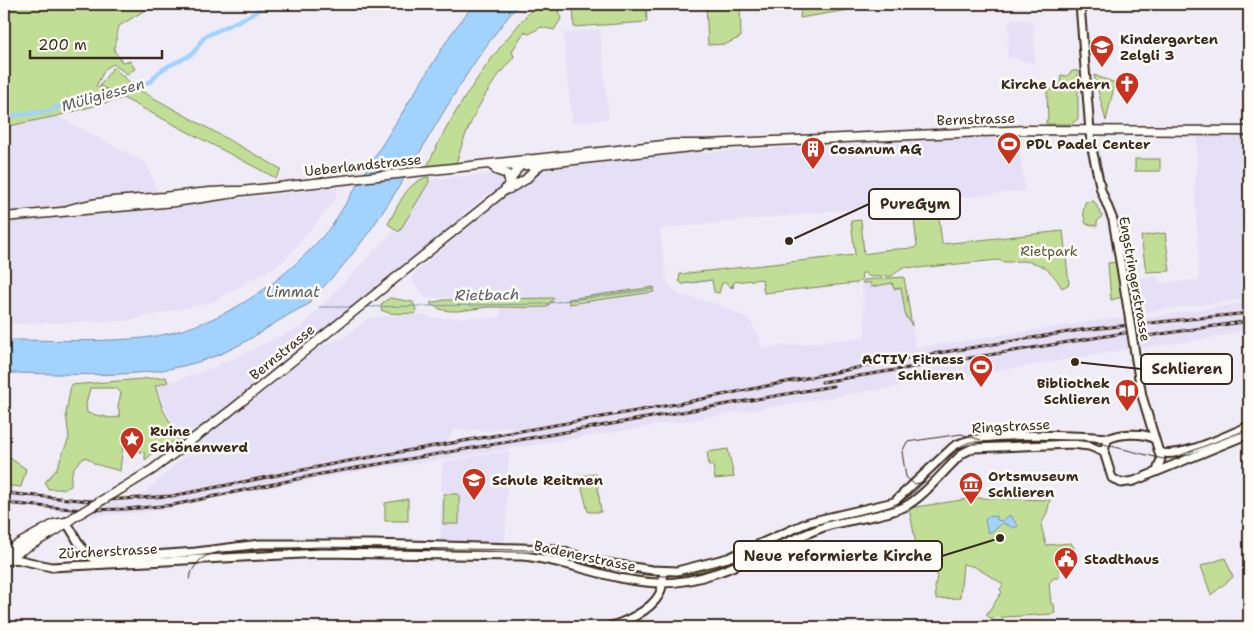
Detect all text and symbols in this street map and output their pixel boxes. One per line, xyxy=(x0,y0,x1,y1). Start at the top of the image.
scale bar xyxy=(30,28,162,60)
place label: Kindergarten Zelgli 3 xyxy=(1120,30,1218,64)
school or university icon: Kindergarten Zelgli 3 xyxy=(1089,34,1115,68)
text: 200 m xyxy=(38,35,87,55)
church icon: Kirche Lachern xyxy=(1114,71,1140,105)
water label: Müligiessen xyxy=(59,74,147,116)
place label: Kirche Lachern xyxy=(1001,75,1110,93)
street label: Bernstrasse xyxy=(936,109,1016,129)
sports icon: PDL Padel Center xyxy=(996,131,1022,165)
place label: PDL Padel Center xyxy=(1026,135,1151,153)
building icon: Cosanum AG xyxy=(800,136,826,170)
place label: Cosanum AG xyxy=(830,140,922,158)
street label: Ueberlandstrasse xyxy=(304,150,422,180)
callout: PureGym xyxy=(869,189,960,219)
text: PureGym xyxy=(880,194,950,214)
street label: Engstringerstrasse xyxy=(1115,215,1155,343)
park label: Rietpark xyxy=(1020,242,1078,260)
water label: Limmat xyxy=(266,282,320,302)
water label: Rietbach xyxy=(454,284,520,306)
street label: Bernstrasse xyxy=(246,320,318,384)
place label: ACTIV Fitness Schlieren xyxy=(862,350,964,384)
sports icon: ACTIV Fitness Schlieren xyxy=(968,354,994,388)
callout: Schlieren xyxy=(1141,354,1232,384)
text: Schlieren xyxy=(1152,359,1223,379)
place label: Bibliothek Schlieren xyxy=(1037,374,1110,408)
library icon: Bibliothek Schlieren xyxy=(1114,378,1140,412)
street label: Ringstrasse xyxy=(971,415,1051,437)
place label: Ruine Schönenwerd xyxy=(150,422,248,456)
place icon: Ruine Schönenwerd xyxy=(119,426,145,460)
school or university icon: Schule Reitmen xyxy=(461,467,487,501)
place label: Ortsmuseum Schlieren xyxy=(988,467,1079,501)
place label: Schule Reitmen xyxy=(492,471,603,489)
museum icon: Ortsmuseum Schlieren xyxy=(958,471,984,505)
street label: Badenerstrasse xyxy=(532,536,638,576)
street label: Zürcherstrasse xyxy=(58,539,158,563)
callout: Neue reformierte Kirche xyxy=(734,541,942,571)
text: Neue reformierte Kirche xyxy=(744,546,932,566)
public building icon: Stadthaus xyxy=(1053,546,1079,580)
place label: Stadthaus xyxy=(1084,550,1159,568)

